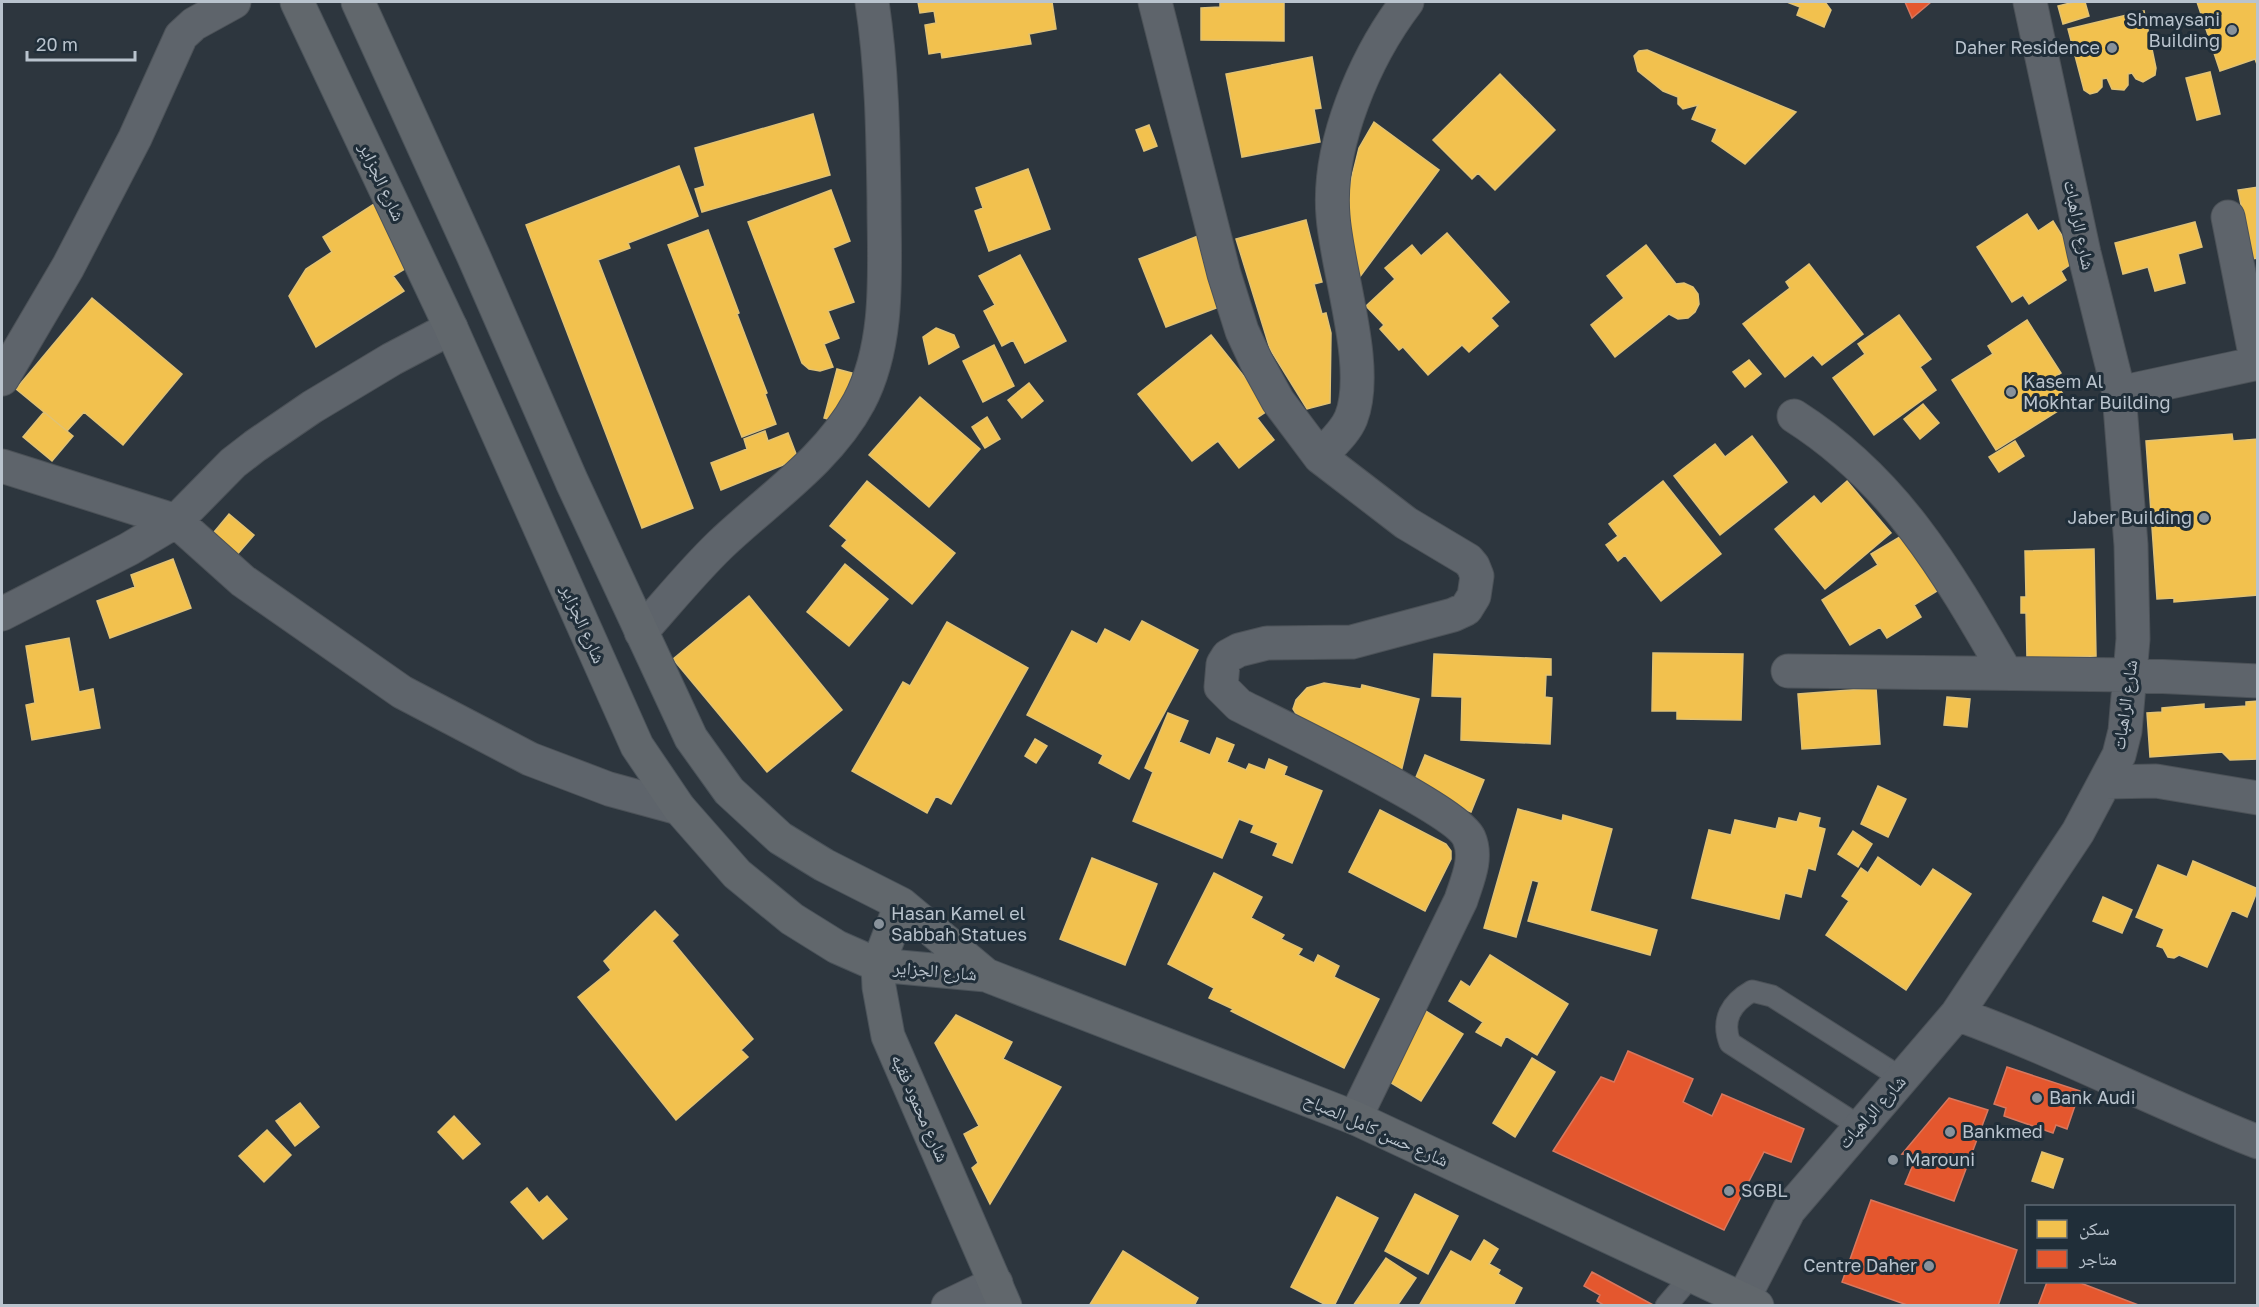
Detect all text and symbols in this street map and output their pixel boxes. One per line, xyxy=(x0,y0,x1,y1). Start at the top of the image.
place label: Shmaysani Building xyxy=(2126,8,2220,51)
marker: Shmaysani Building xyxy=(2225,23,2239,37)
scale bar xyxy=(27,24,135,62)
text: 20 m xyxy=(36,33,78,55)
place label: Daher Residence xyxy=(1955,36,2100,58)
marker: Daher Residence xyxy=(2105,41,2119,55)
street label: شارع الجزاير xyxy=(354,138,411,225)
street label: شارع الراهبات xyxy=(2059,178,2100,272)
place label: Kasem Al Mokhtar Building xyxy=(2023,370,2171,413)
marker: Kasem Al Mokhtar Building xyxy=(2004,385,2018,399)
place label: Jaber Building xyxy=(2067,506,2192,528)
marker: Jaber Building xyxy=(2197,511,2211,525)
street label: شارع الجزاير xyxy=(555,580,611,667)
street label: شارع الراهبات xyxy=(2107,658,2142,752)
place label: Hasan Kamel el Sabbah Statues xyxy=(891,902,1027,945)
marker: Hasan Kamel el Sabbah Statues xyxy=(872,917,886,931)
street label: شارع الجزاير xyxy=(891,955,978,986)
street label: شارع محمود فقيه xyxy=(886,1050,955,1165)
street label: شارع الراهبات xyxy=(1833,1070,1911,1153)
place label: Bank Audi xyxy=(2049,1086,2135,1108)
street label: شارع حسن كامل الصباح xyxy=(1300,1087,1452,1173)
marker: Bank Audi xyxy=(2030,1091,2044,1105)
place label: Bankmed xyxy=(1962,1120,2043,1142)
marker: Bankmed xyxy=(1943,1125,1957,1139)
place label: Marouni xyxy=(1905,1148,1975,1170)
marker: Marouni xyxy=(1886,1153,1900,1167)
place label: SGBL xyxy=(1741,1179,1788,1201)
marker: SGBL xyxy=(1722,1184,1736,1198)
legend xyxy=(2025,1205,2235,1283)
text: سكن xyxy=(2079,1217,2110,1240)
text: متاجر xyxy=(2078,1247,2117,1269)
place label: Centre Daher xyxy=(1803,1254,1917,1276)
marker: Centre Daher xyxy=(1922,1259,1936,1273)

